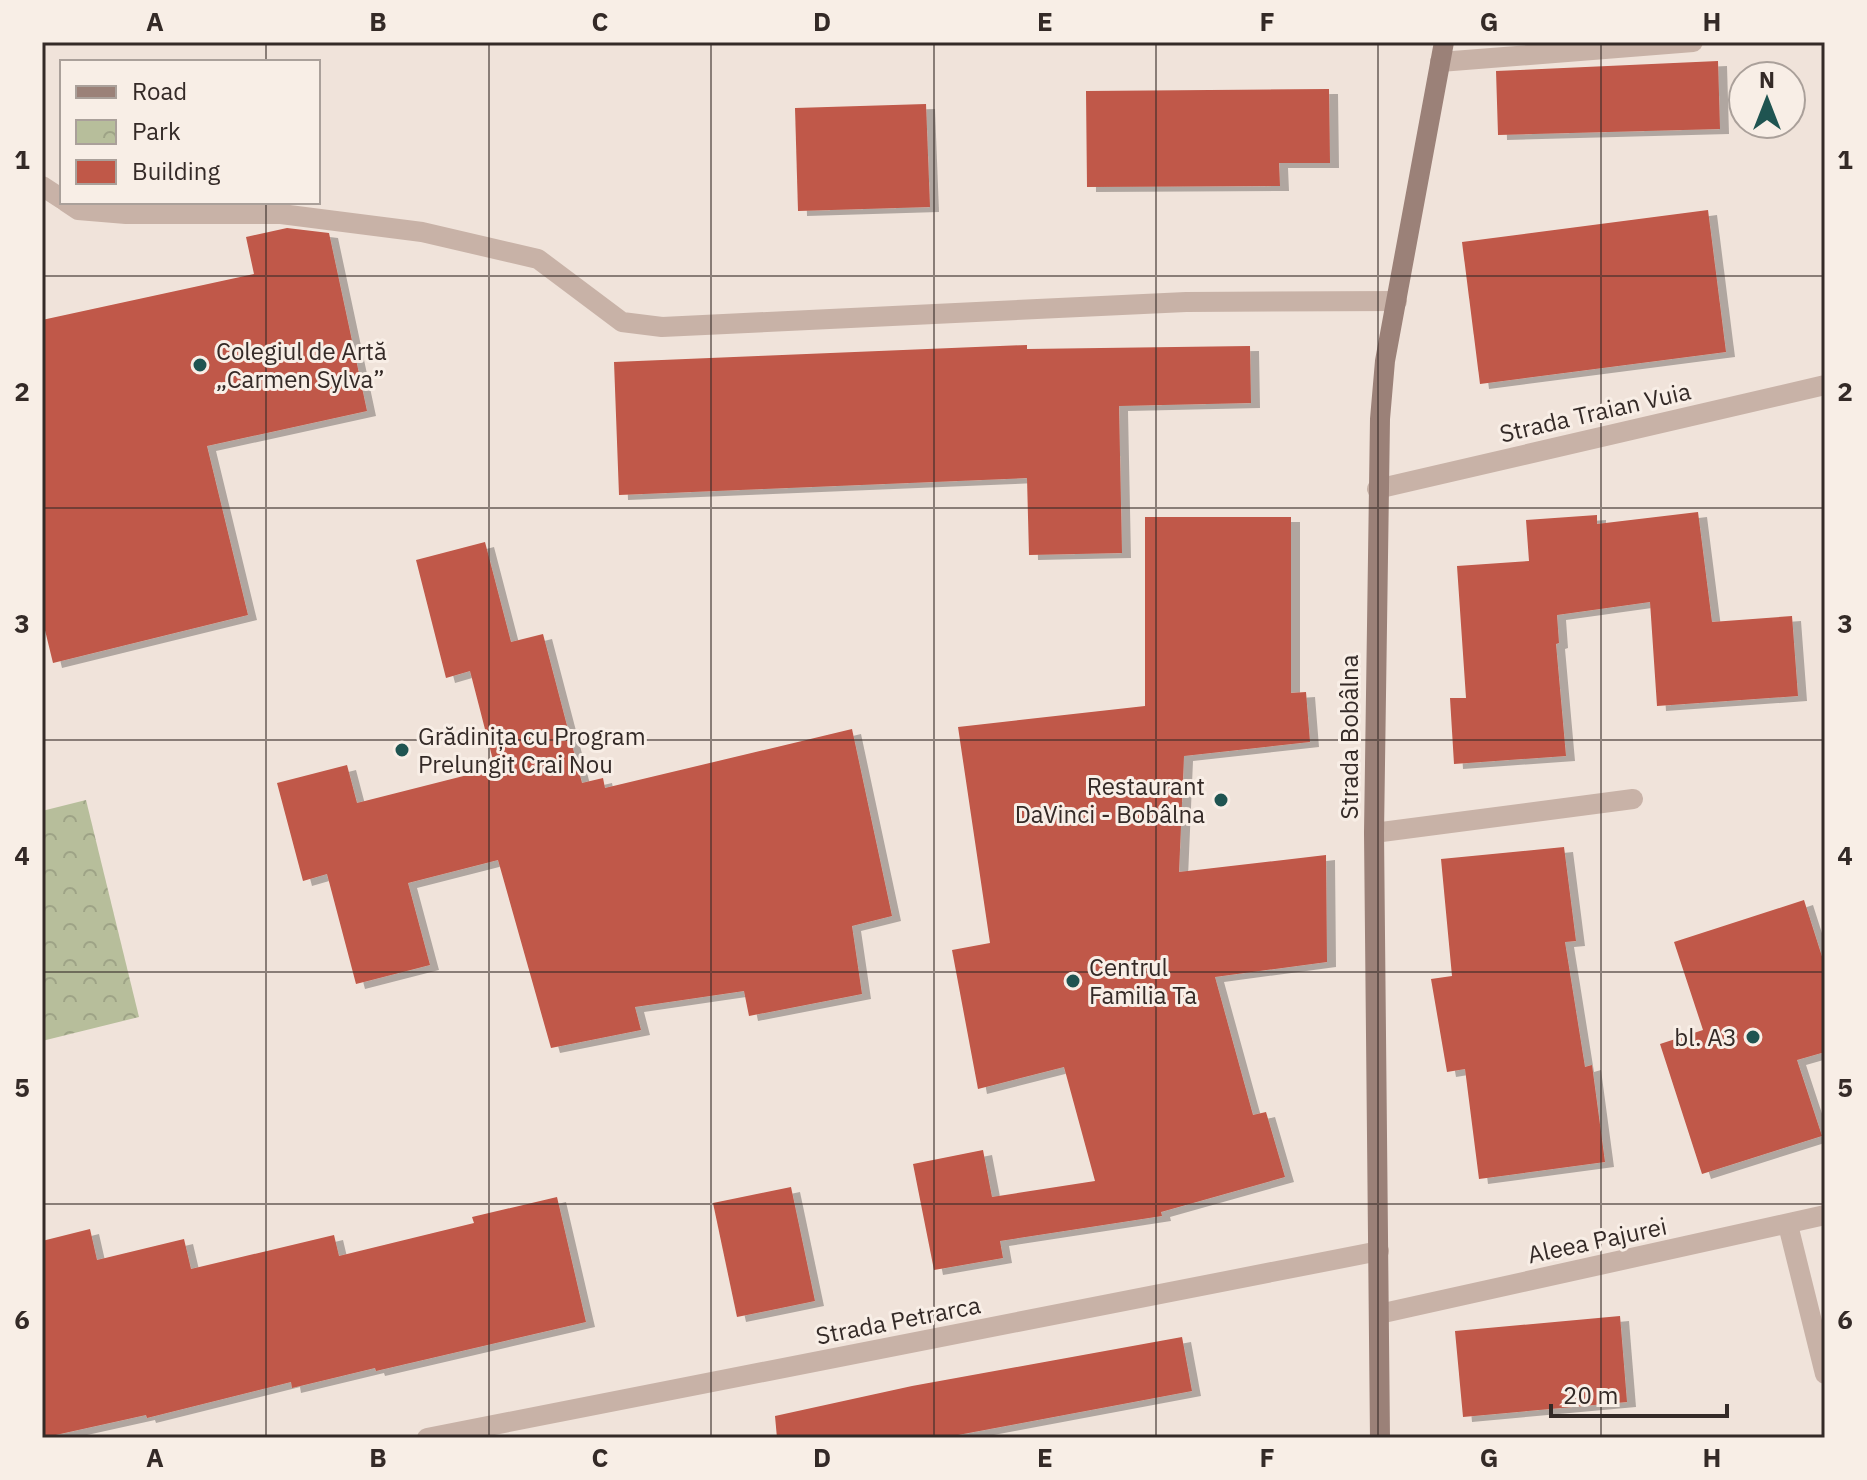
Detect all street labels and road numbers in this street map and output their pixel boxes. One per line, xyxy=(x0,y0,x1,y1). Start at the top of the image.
street label: Strada Traian Vuia xyxy=(1496,374,1694,450)
street label: Strada Bobâlna xyxy=(1333,654,1365,820)
street label: Aleea Pajurei xyxy=(1525,1210,1669,1270)
street label: Strada Petrarca xyxy=(813,1288,983,1352)

